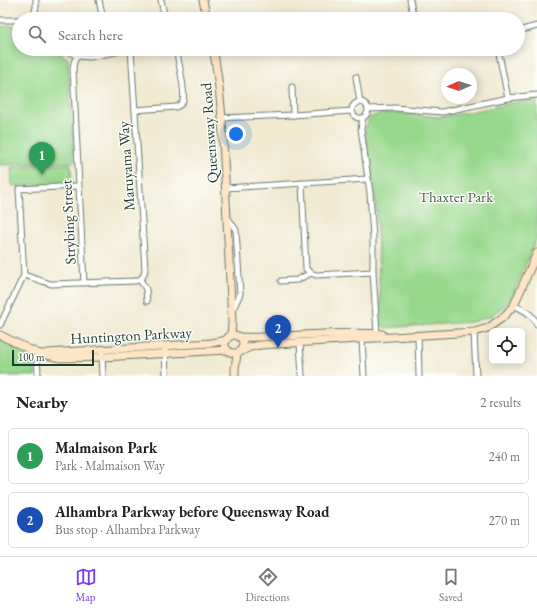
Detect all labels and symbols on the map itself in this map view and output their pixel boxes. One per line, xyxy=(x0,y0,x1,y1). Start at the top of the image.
north arrow xyxy=(441,68,477,104)
street label: Queensway Road xyxy=(196,82,222,184)
street label: Maruyama Way xyxy=(113,120,139,211)
your location xyxy=(226,124,246,144)
pin: 1 xyxy=(29,142,55,175)
street label: Strybing Street xyxy=(56,179,80,265)
park label: Thaxter Park xyxy=(419,187,494,206)
pin: 2 xyxy=(265,315,291,348)
street label: Huntington Parkway xyxy=(70,322,193,348)
scale bar xyxy=(12,348,94,367)

